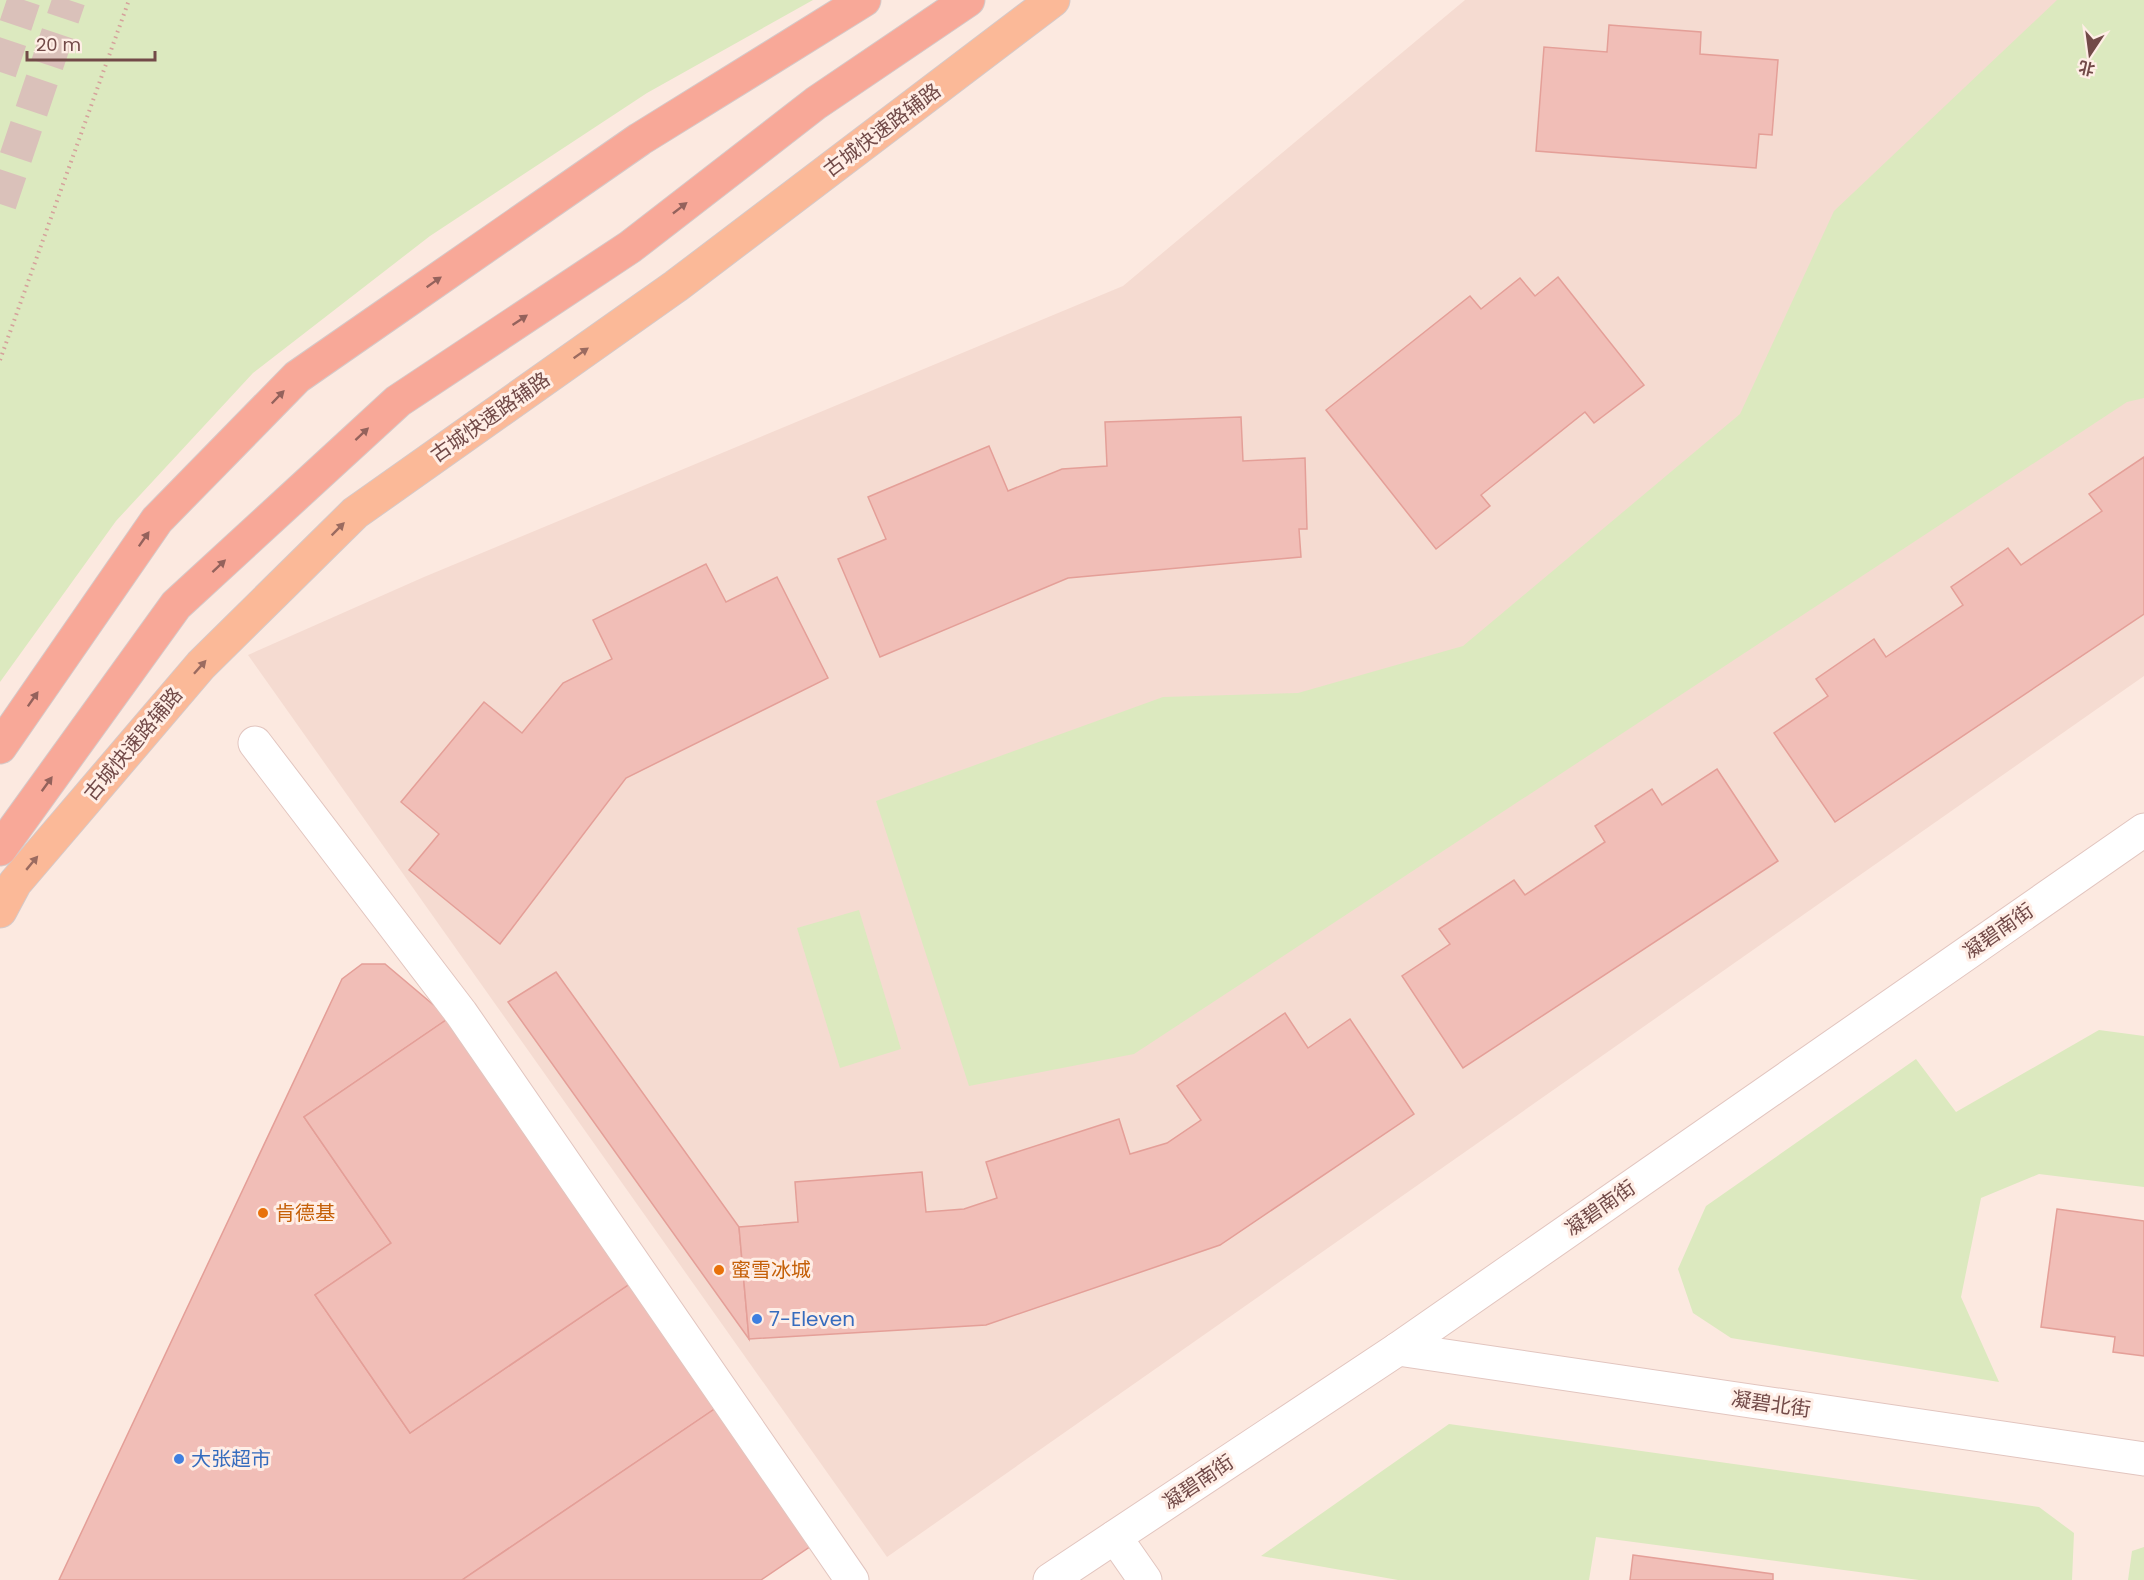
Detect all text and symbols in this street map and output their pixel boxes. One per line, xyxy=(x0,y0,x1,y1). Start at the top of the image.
scale bar xyxy=(27,24,154,62)
north arrow xyxy=(2060,24,2120,84)
text: 20 m xyxy=(36,32,81,57)
text: 北 xyxy=(2076,55,2097,81)
street label: 古城快速路辅路 xyxy=(818,77,946,183)
one-way arrow xyxy=(672,203,687,215)
one-way arrow xyxy=(426,277,442,288)
one-way arrow xyxy=(512,314,528,325)
one-way arrow xyxy=(572,347,588,359)
street label: 古城快速路辅路 xyxy=(425,365,555,469)
one-way arrow xyxy=(270,391,284,405)
one-way arrow xyxy=(354,428,369,441)
one-way arrow xyxy=(331,523,345,537)
one-way arrow xyxy=(138,531,149,547)
one-way arrow xyxy=(211,559,226,573)
one-way arrow xyxy=(193,659,207,674)
street label: 古城快速路辅路 xyxy=(77,681,189,807)
one-way arrow xyxy=(27,692,39,708)
one-way arrow xyxy=(40,777,52,792)
one-way arrow xyxy=(25,856,38,871)
street label: 凝碧南街 xyxy=(1957,897,2039,965)
street label: 凝碧南街 xyxy=(1559,1174,1641,1242)
place label: 肯德基 xyxy=(275,1199,335,1227)
marker: 肯德基 xyxy=(256,1206,270,1220)
place label: 蜜雪冰城 xyxy=(731,1256,811,1284)
marker: 蜜雪冰城 xyxy=(712,1263,726,1277)
place label: 7-Eleven xyxy=(769,1305,855,1333)
marker: 7-Eleven xyxy=(750,1312,764,1326)
street label: 凝碧北街 xyxy=(1729,1385,1813,1423)
place label: 大张超市 xyxy=(191,1445,271,1473)
street label: 凝碧南街 xyxy=(1157,1448,1239,1516)
marker: 大张超市 xyxy=(172,1452,186,1466)

